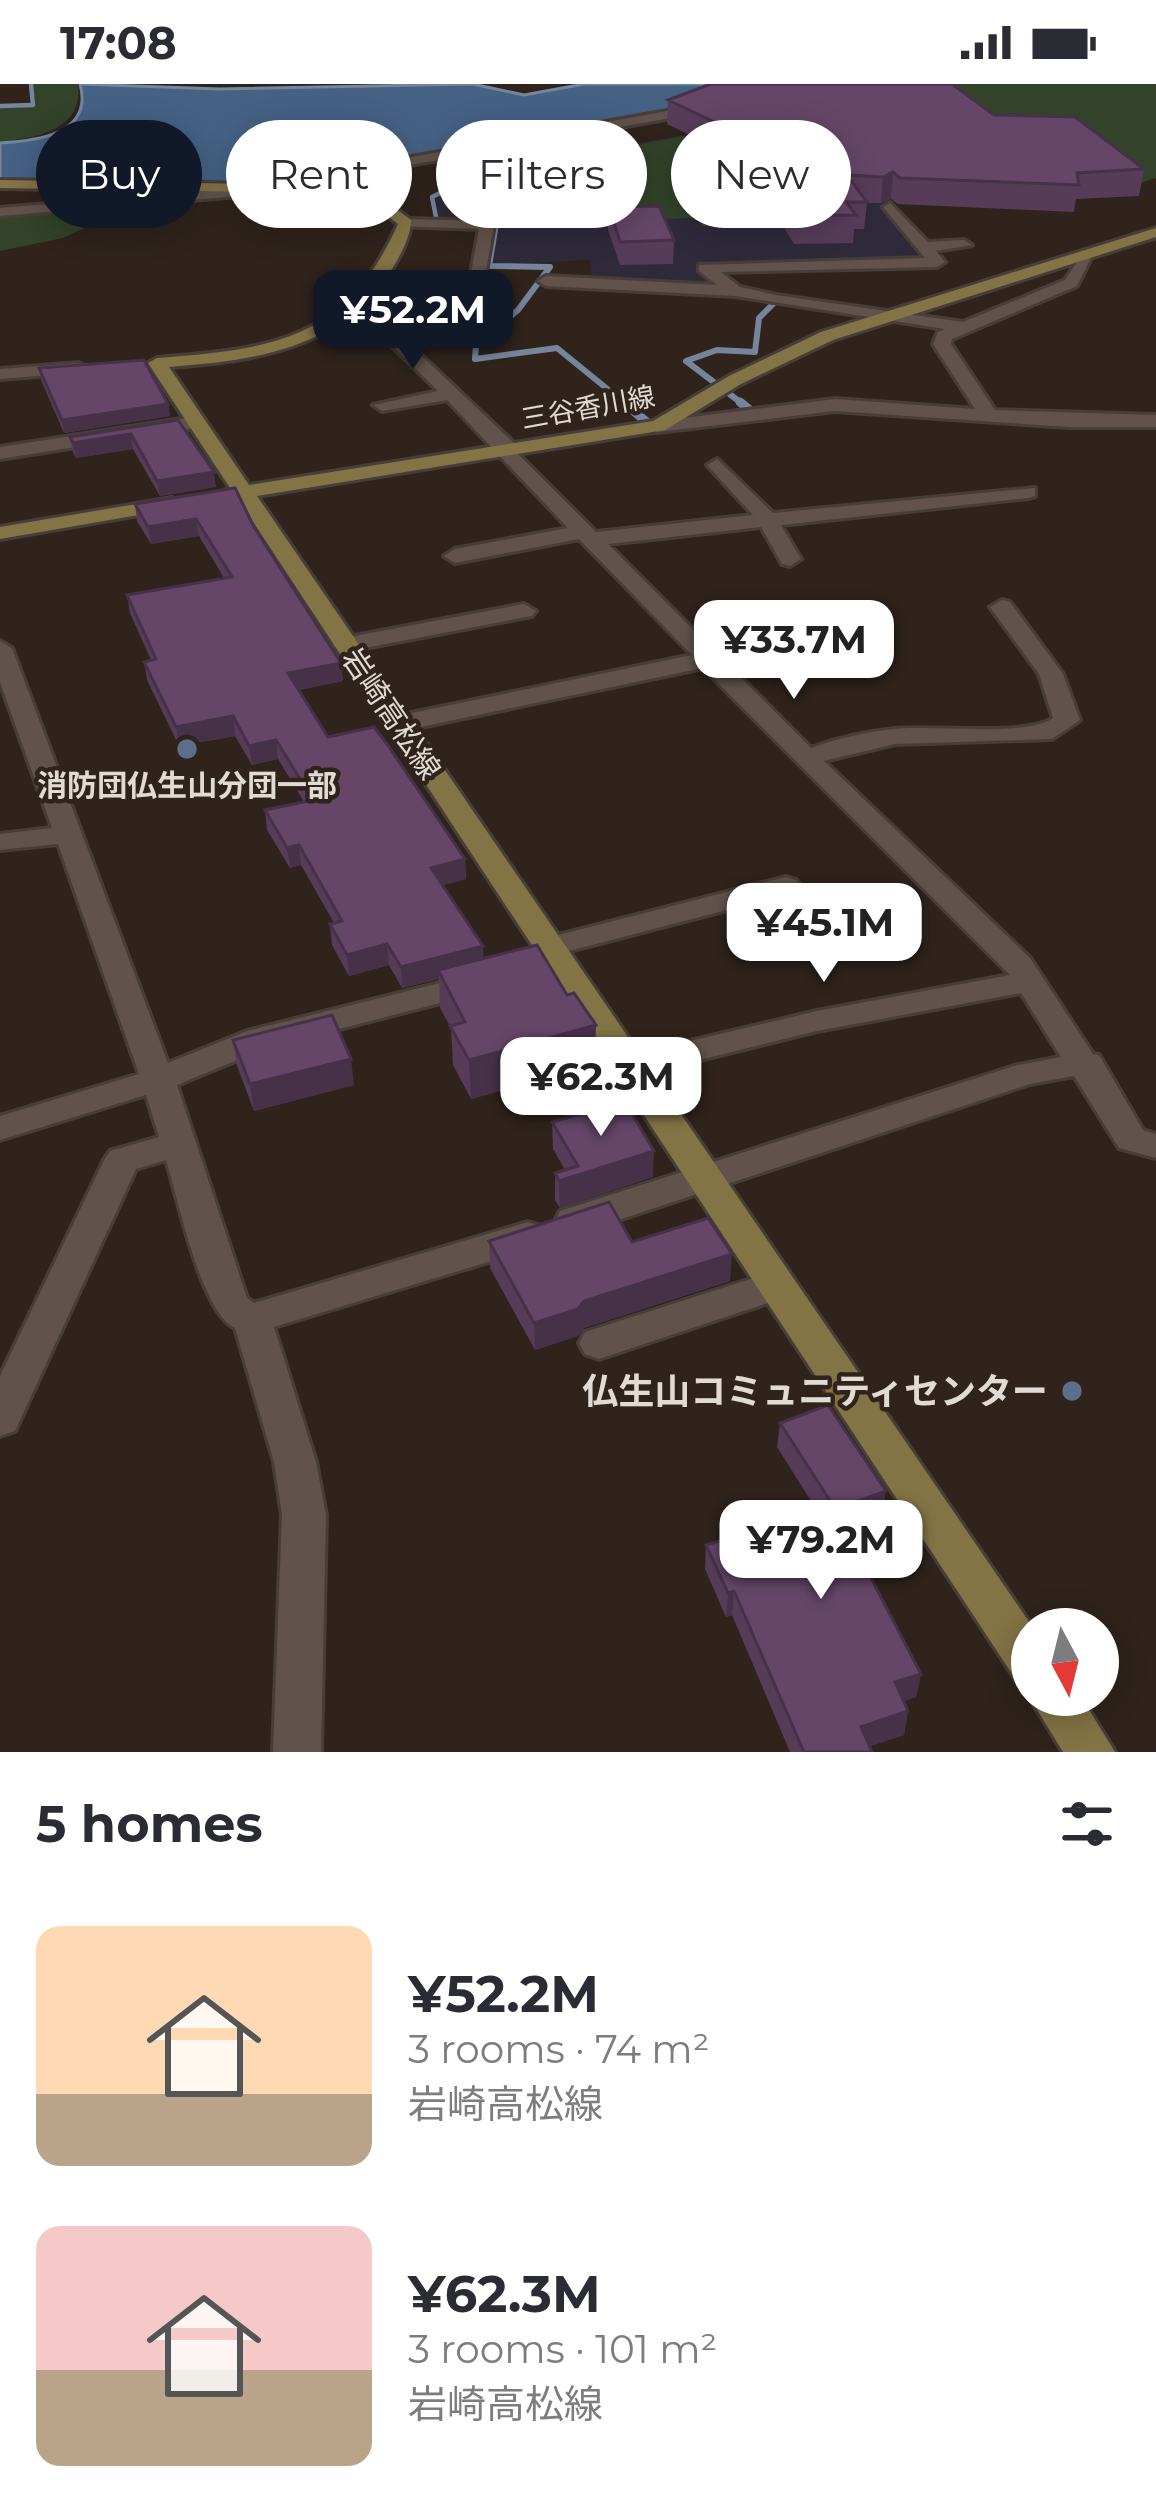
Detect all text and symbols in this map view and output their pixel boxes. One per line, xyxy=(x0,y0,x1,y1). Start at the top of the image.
text: 17:08 xyxy=(60,15,177,70)
chip: Buy xyxy=(36,120,202,228)
chip: Rent xyxy=(226,120,412,228)
chip: Filters xyxy=(436,120,647,228)
chip: New xyxy=(671,120,851,228)
pin: ¥52.2M xyxy=(315,270,511,372)
text: ¥52.2M xyxy=(340,285,486,333)
street label: 三谷香川線 xyxy=(519,380,657,435)
pin: ¥33.7M xyxy=(696,600,892,702)
text: ¥33.7M xyxy=(721,615,867,663)
street label: 岩崎高松線 xyxy=(334,641,449,786)
marker: 消防団仏生山分団一部 xyxy=(174,736,200,762)
place label: 消防団仏生山分団一部 xyxy=(37,767,337,804)
pin: ¥45.1M xyxy=(726,883,922,985)
text: ¥45.1M xyxy=(754,898,894,946)
pin: ¥62.3M xyxy=(503,1037,699,1139)
text: ¥62.3M xyxy=(527,1052,675,1100)
place label: 仏生山コミュニティセンター xyxy=(582,1369,1048,1413)
marker: 仏生山コミュニティセンター xyxy=(1059,1378,1085,1404)
pin: ¥79.2M xyxy=(723,1500,919,1602)
text: ¥79.2M xyxy=(747,1515,896,1563)
north arrow xyxy=(1011,1608,1119,1716)
map controls xyxy=(1011,1608,1119,1716)
icon: filters xyxy=(1054,1791,1120,1857)
text: 5 homes xyxy=(36,1793,263,1855)
text: ¥52.2M xyxy=(408,1963,599,2025)
icon: home xyxy=(132,1974,276,2118)
text: 3 rooms · 74 m² xyxy=(408,2025,710,2073)
text: 岩崎高松線 xyxy=(408,2080,603,2128)
text: ¥62.3M xyxy=(408,2263,601,2325)
icon: home xyxy=(132,2274,276,2418)
text: 3 rooms · 101 m² xyxy=(408,2325,717,2373)
text: 岩崎高松線 xyxy=(408,2380,603,2428)

